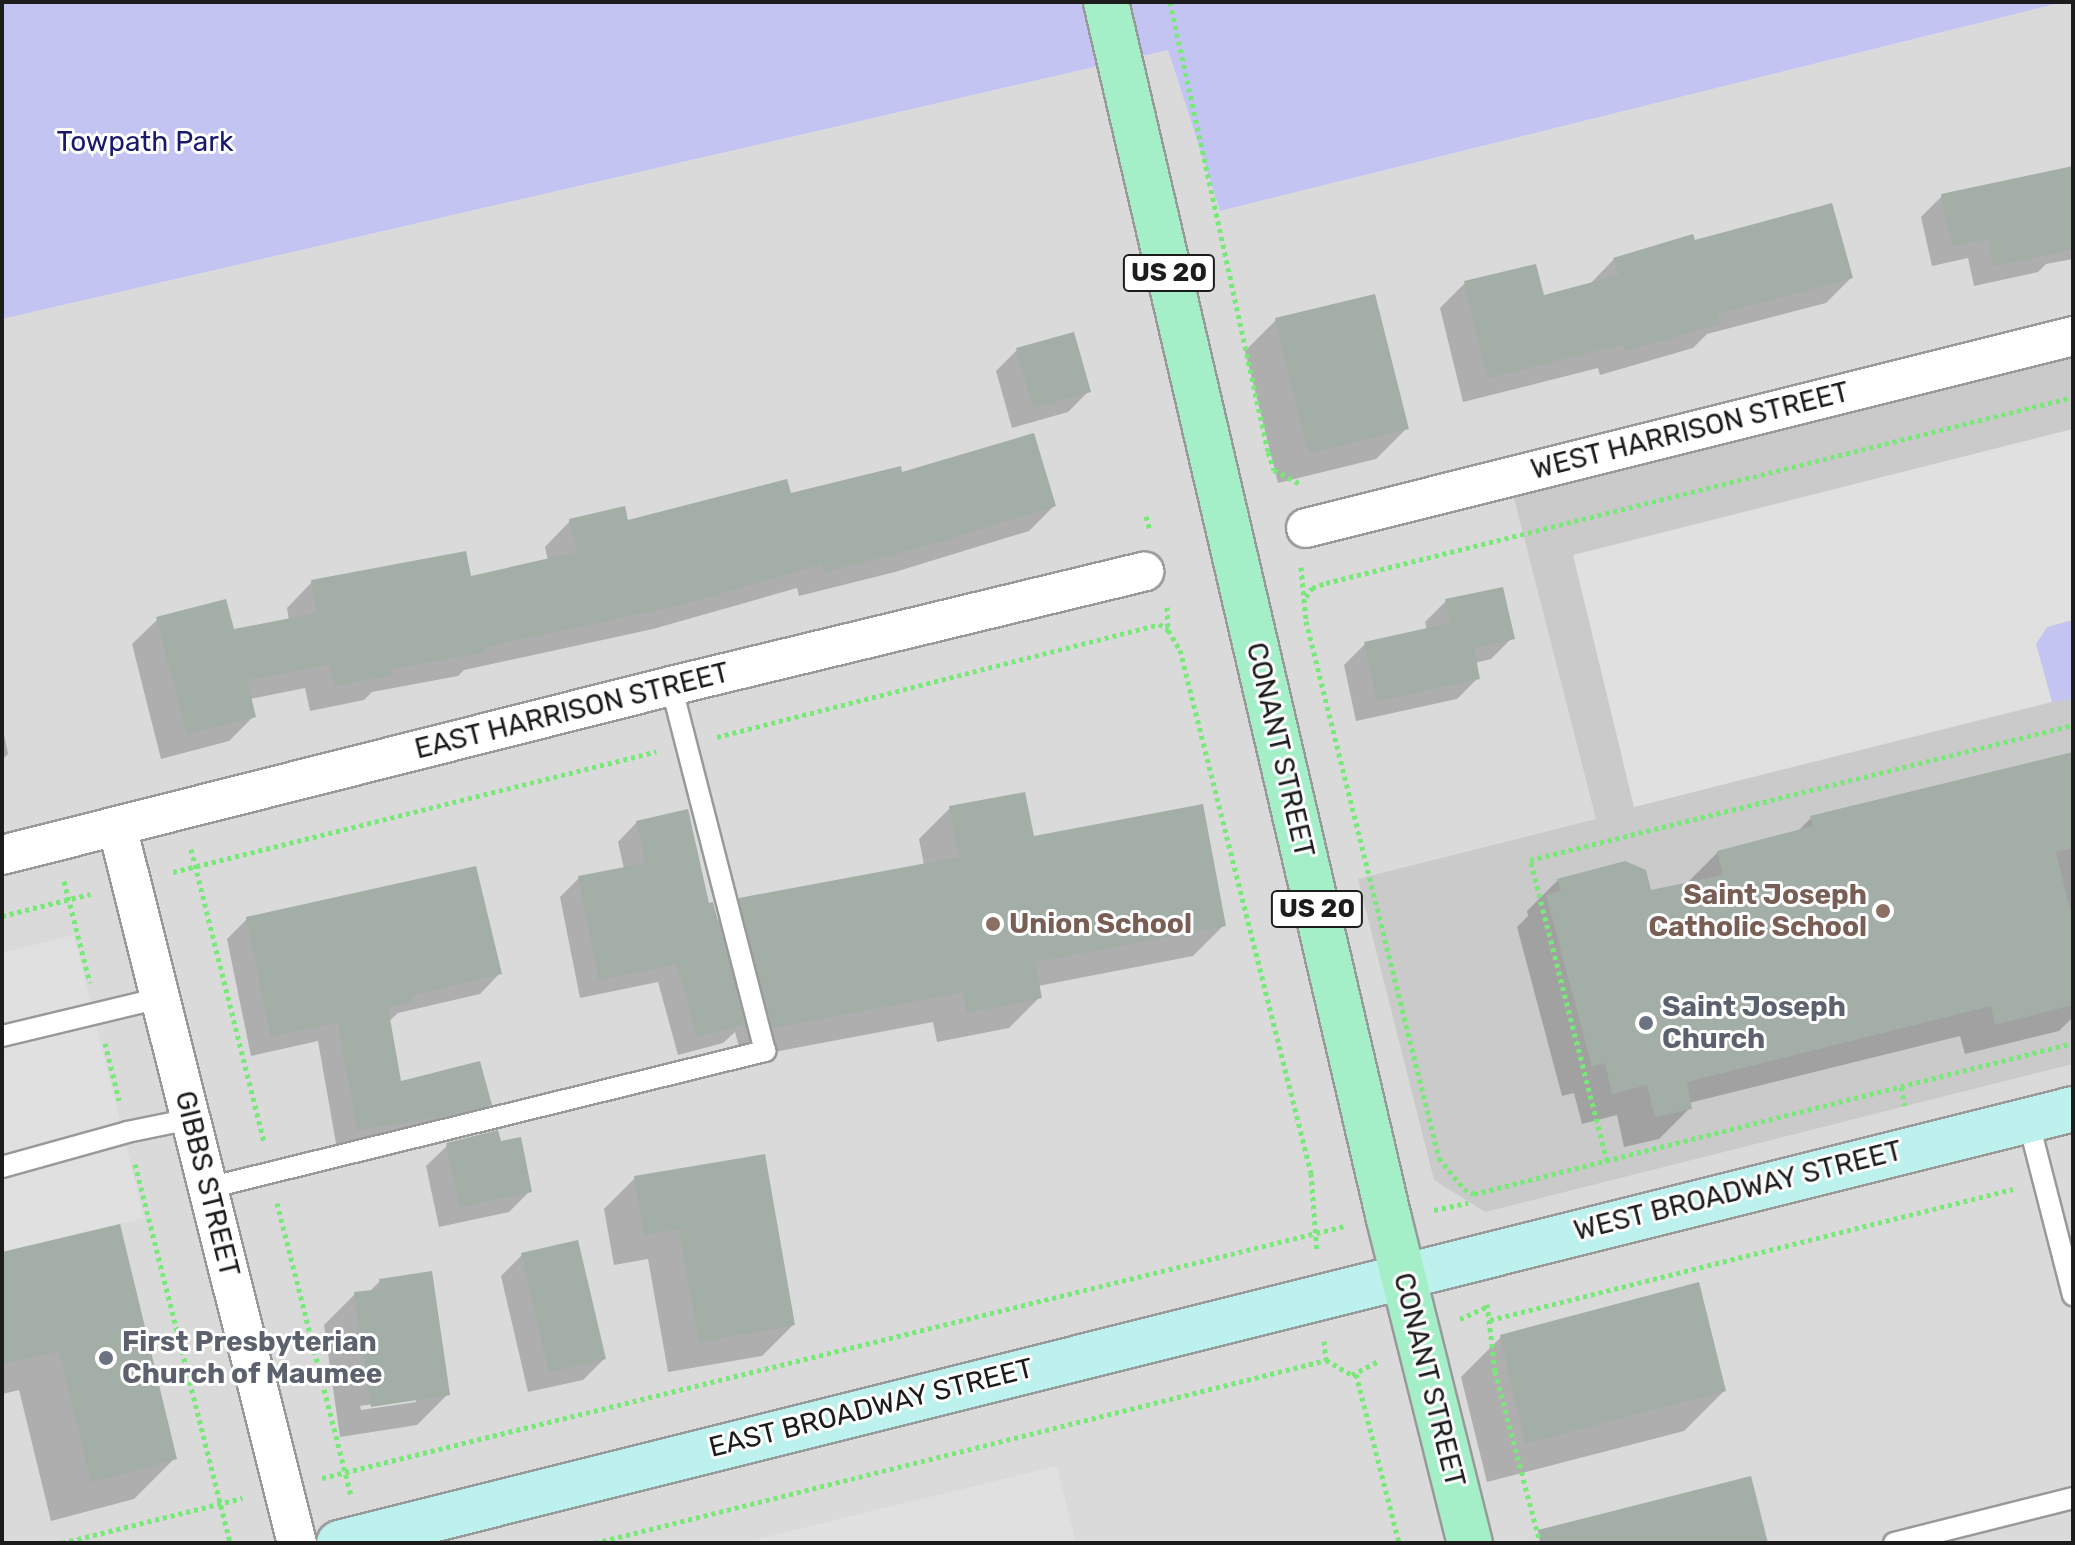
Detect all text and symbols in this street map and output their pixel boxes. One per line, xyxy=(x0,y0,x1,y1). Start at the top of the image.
park label: Towpath Park xyxy=(57,125,233,159)
road number: US 20 xyxy=(1121,251,1217,295)
street label: WEST HARRISON STREET xyxy=(1527,375,1853,487)
street label: CONANT STREET xyxy=(1239,639,1321,861)
street label: EAST HARRISON STREET xyxy=(411,656,733,766)
place label: Saint Joseph Catholic School xyxy=(1649,878,1867,944)
road number: US 20 xyxy=(1269,887,1365,931)
marker: Saint Joseph Catholic School xyxy=(1874,902,1892,920)
place label: Union School xyxy=(1009,907,1192,941)
marker: Union School xyxy=(984,915,1002,933)
place label: Saint Joseph Church xyxy=(1662,990,1846,1056)
marker: Saint Joseph Church xyxy=(1637,1014,1655,1032)
street label: GIBBS STREET xyxy=(168,1088,246,1280)
street label: WEST BROADWAY STREET xyxy=(1570,1134,1906,1248)
street label: CONANT STREET xyxy=(1386,1269,1472,1491)
place label: First Presbyterian Church of Maumee xyxy=(122,1325,383,1391)
marker: First Presbyterian Church of Maumee xyxy=(97,1349,115,1367)
street label: EAST BROADWAY STREET xyxy=(705,1351,1037,1465)

